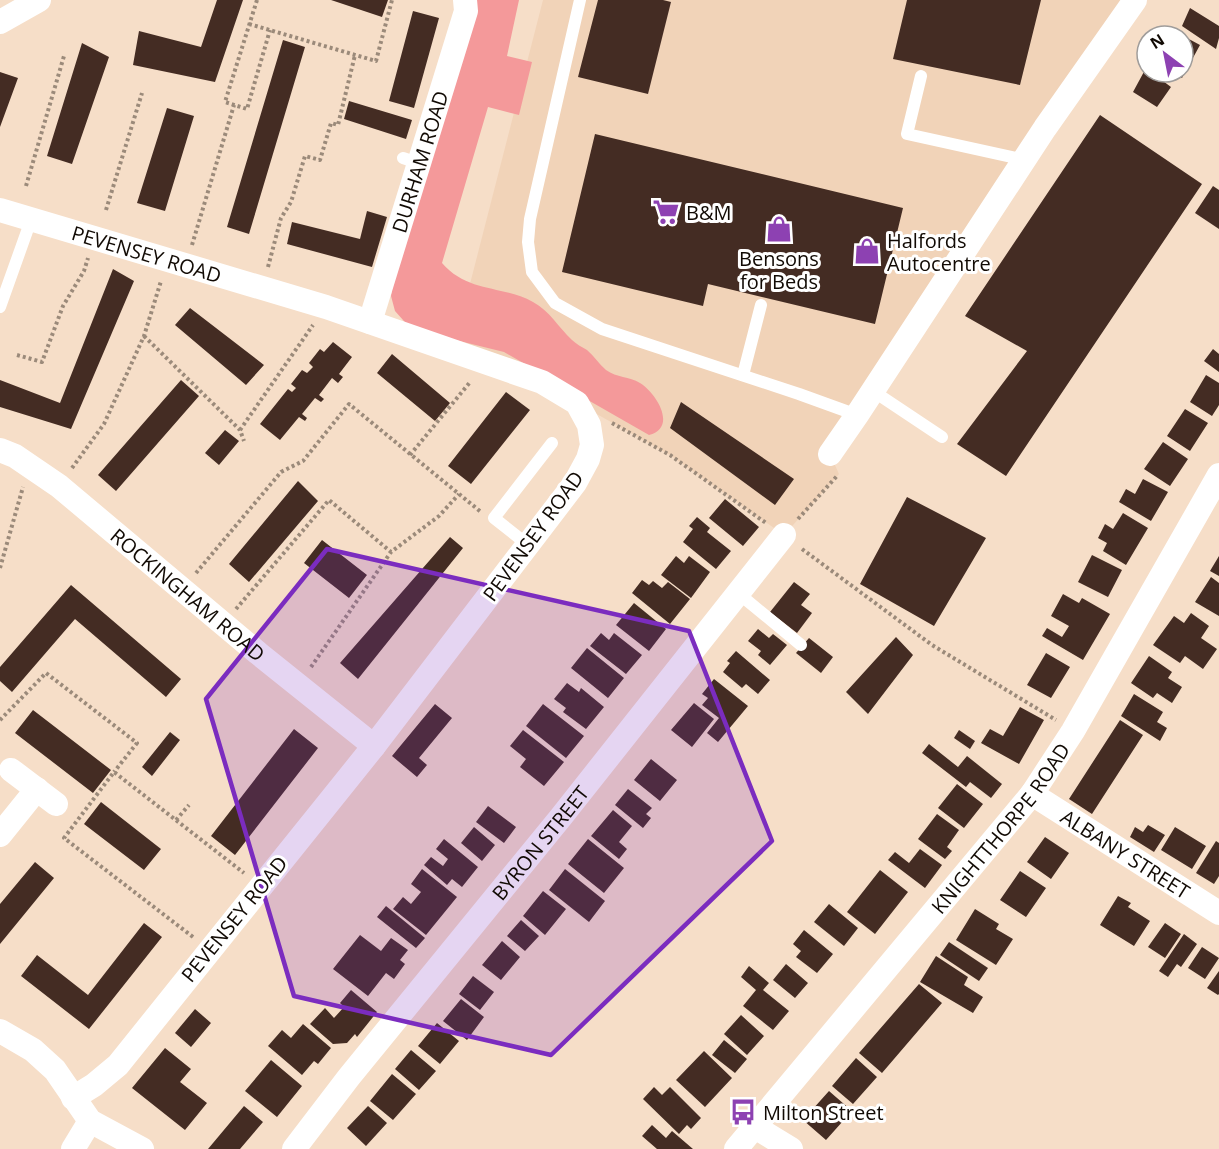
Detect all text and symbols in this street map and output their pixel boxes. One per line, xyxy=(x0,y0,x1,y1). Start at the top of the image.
north arrow xyxy=(1135,24,1195,84)
text: N xyxy=(1146,29,1168,54)
street label: DURHAM ROAD xyxy=(385,87,454,236)
supermarket icon: B&M xyxy=(651,197,681,227)
place label: B&M xyxy=(686,199,731,226)
shop icon: Bensons for Beds xyxy=(764,214,794,244)
street label: PEVENSEY ROAD xyxy=(69,219,225,289)
place label: Halfords Autocentre xyxy=(887,227,991,277)
shop icon: Halfords Autocentre xyxy=(852,236,882,266)
place label: Bensons for Beds xyxy=(739,245,819,295)
street label: PEVENSEY ROAD xyxy=(477,465,589,607)
street label: ROCKINGHAM ROAD xyxy=(105,522,271,667)
street label: KNIGHTTHORPE ROAD xyxy=(925,737,1075,919)
street label: BYRON STREET xyxy=(485,780,594,905)
street label: ALBANY STREET xyxy=(1056,803,1195,905)
street label: PEVENSEY ROAD xyxy=(175,850,293,988)
bus stop icon: Milton Street xyxy=(728,1097,758,1127)
place label: Milton Street xyxy=(763,1099,884,1126)

